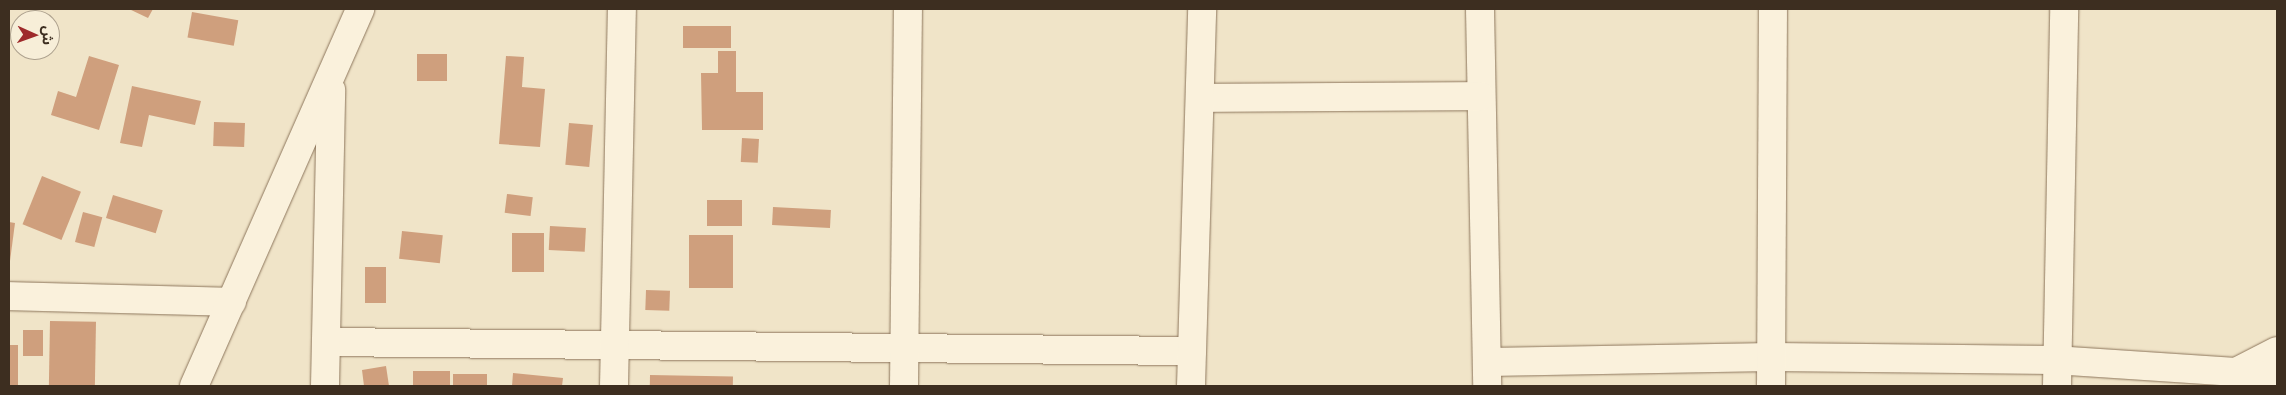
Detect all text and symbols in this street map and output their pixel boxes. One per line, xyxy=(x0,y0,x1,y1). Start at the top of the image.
north arrow xyxy=(10,10,60,60)
text: ش xyxy=(39,26,59,45)

